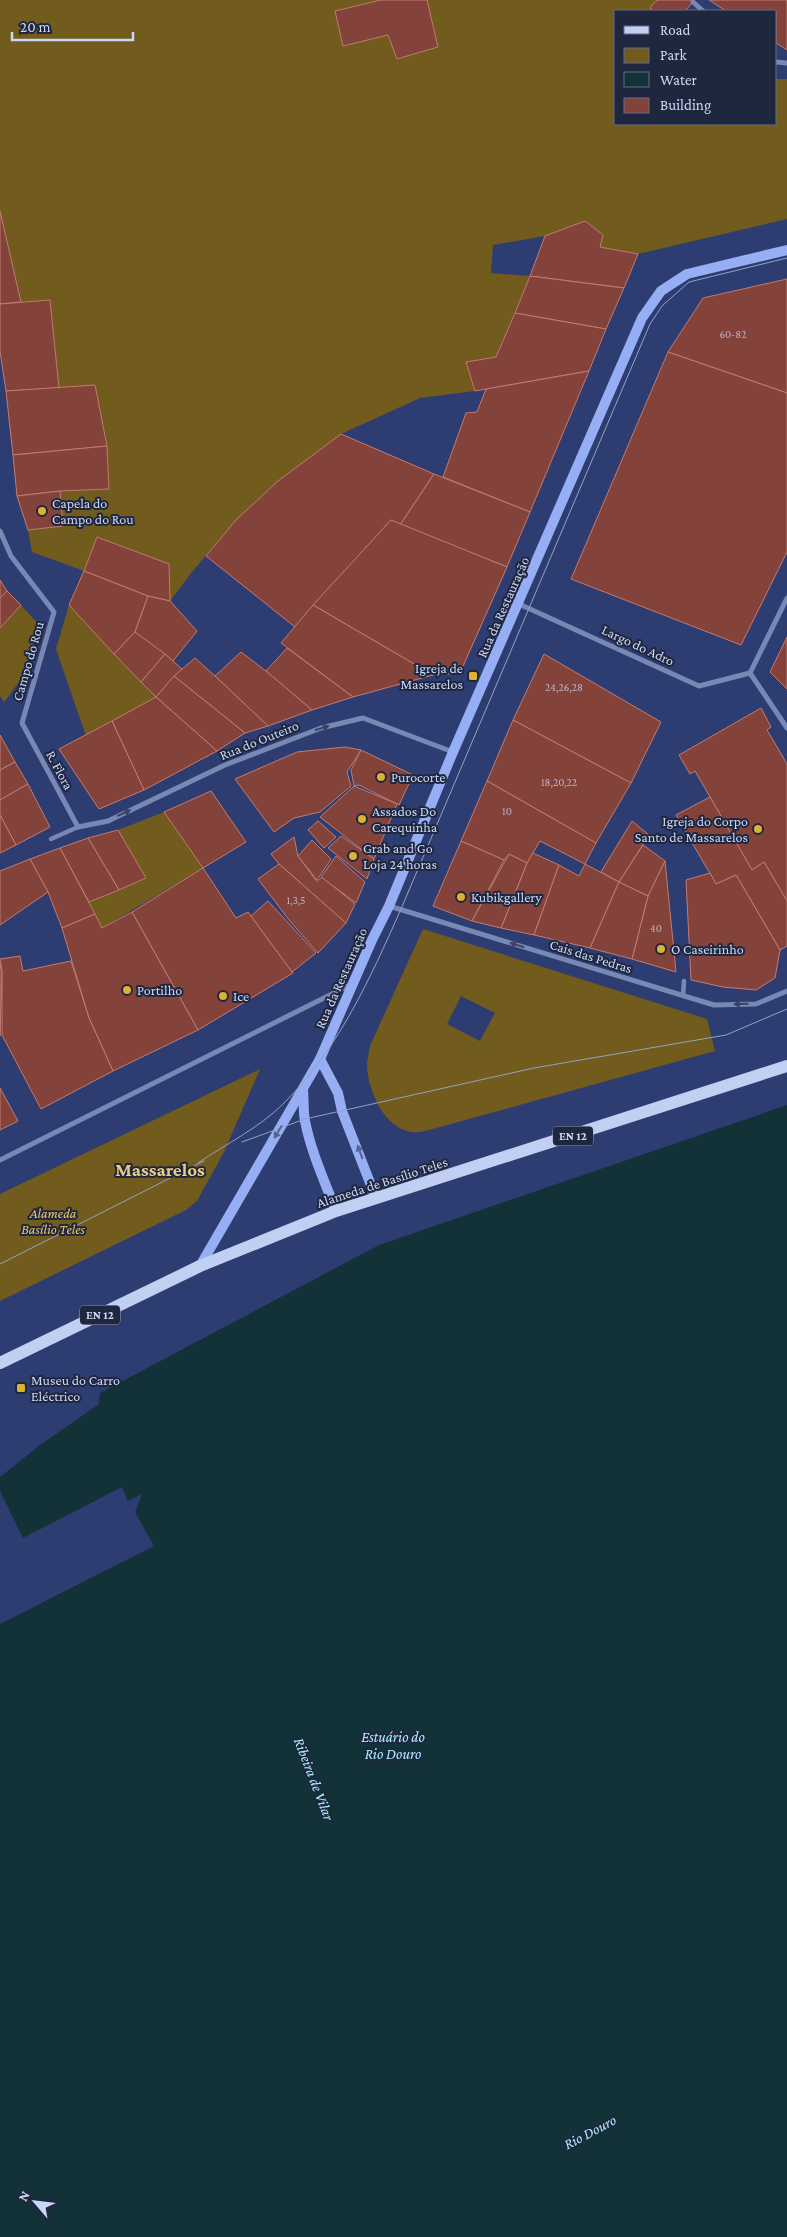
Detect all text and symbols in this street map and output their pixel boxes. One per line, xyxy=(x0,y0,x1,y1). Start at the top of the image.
scale bar xyxy=(12,10,134,42)
legend xyxy=(614,10,777,125)
text: 20 m xyxy=(20,19,51,35)
text: Road xyxy=(660,22,691,38)
text: Park xyxy=(660,47,687,63)
text: Water xyxy=(660,72,697,88)
text: Building xyxy=(660,97,711,114)
house number: 60-82 xyxy=(720,328,746,340)
place label: Capela do Campo do Rou xyxy=(52,495,134,527)
marker: Capela do Campo do Rou xyxy=(36,505,48,517)
street label: Rua da Restauração xyxy=(474,554,532,660)
street label: Campo do Rou xyxy=(9,619,47,702)
street label: Largo do Adro xyxy=(599,621,677,669)
place label: Igreja de Massarelos xyxy=(400,660,463,692)
marker: Igreja de Massarelos xyxy=(467,670,479,682)
house number: 24,26,28 xyxy=(545,681,583,694)
street label: Rua do Outeiro xyxy=(217,717,301,763)
one-way arrow xyxy=(314,724,329,732)
street label: R. Flora xyxy=(43,748,77,793)
place label: Purocorte xyxy=(391,769,445,785)
marker: Purocorte xyxy=(375,771,387,783)
house number: 18,20,22 xyxy=(541,776,577,789)
place label: Assados Do Carequinha xyxy=(372,803,438,835)
house number: 10 xyxy=(502,805,512,817)
one-way arrow xyxy=(117,809,132,817)
marker: Assados Do Carequinha xyxy=(356,813,368,825)
place label: Igreja do Corpo Santo de Massarelos xyxy=(635,813,748,845)
marker: Igreja do Corpo Santo de Massarelos xyxy=(752,823,764,835)
place label: Grab and Go Loja 24 horas xyxy=(363,840,437,873)
marker: Grab and Go Loja 24 horas xyxy=(347,850,359,862)
place label: Kubikgallery xyxy=(471,889,542,905)
marker: Kubikgallery xyxy=(455,891,467,903)
house number: 1,3,5 xyxy=(287,894,305,907)
house number: 40 xyxy=(650,922,662,934)
street label: Rua da Restauração xyxy=(312,925,370,1031)
street label: Cais das Pedras xyxy=(548,936,634,976)
one-way arrow xyxy=(510,941,525,948)
place label: O Caseirinho xyxy=(671,941,744,957)
marker: O Caseirinho xyxy=(655,943,667,955)
place label: Portilho xyxy=(137,982,182,998)
marker: Portilho xyxy=(121,984,133,996)
place label: Ice xyxy=(233,988,249,1004)
marker: Ice xyxy=(217,990,229,1002)
one-way arrow xyxy=(733,1001,749,1009)
one-way arrow xyxy=(274,1125,283,1138)
road number: EN 12 xyxy=(553,1126,593,1146)
one-way arrow xyxy=(356,1144,364,1159)
street label: Alameda de Basílio Teles xyxy=(314,1153,450,1211)
district label: Massarelos xyxy=(115,1159,205,1180)
park label: Alameda Basílio Teles xyxy=(21,1205,85,1237)
road number: EN 12 xyxy=(80,1306,120,1324)
place label: Museu do Carro Eléctrico xyxy=(31,1372,120,1404)
marker: Museu do Carro Eléctrico xyxy=(15,1382,27,1394)
water label: Estuário do Rio Douro xyxy=(361,1729,425,1762)
water label: Ribeira de Vilar xyxy=(291,1735,337,1823)
water label: Rio Douro xyxy=(561,2112,619,2152)
north arrow xyxy=(10,2177,60,2227)
text: N xyxy=(14,2188,33,2204)

